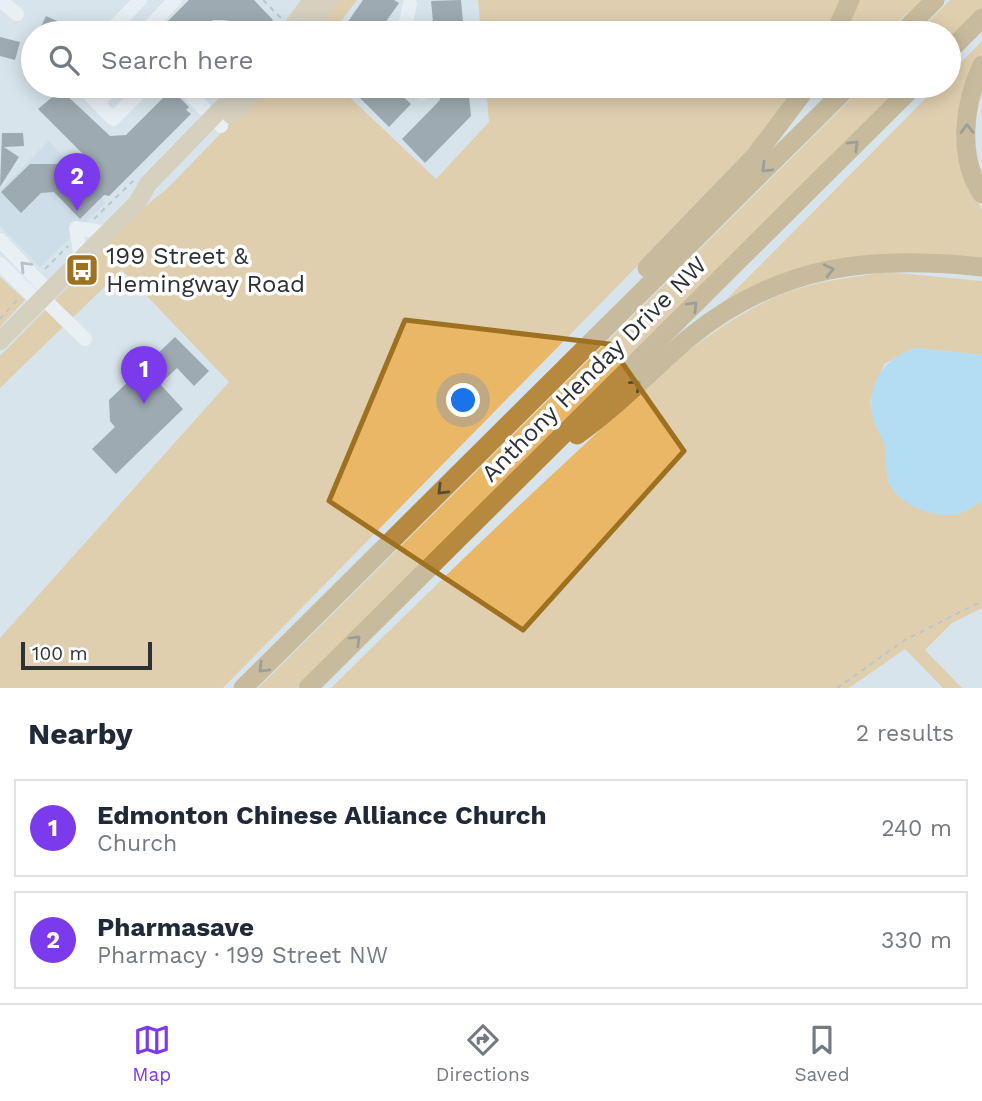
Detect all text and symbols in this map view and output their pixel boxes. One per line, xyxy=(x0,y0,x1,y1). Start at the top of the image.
search box xyxy=(21,21,961,98)
icon: search xyxy=(45,41,83,79)
text: Search here xyxy=(101,45,253,75)
one-way arrow xyxy=(959,124,975,134)
one-way arrow xyxy=(846,141,859,154)
pin: 2 xyxy=(54,153,100,211)
one-way arrow xyxy=(761,160,774,173)
place label: 199 Street & Hemingway Road xyxy=(106,242,305,298)
bus stop icon: 199 Street & Hemingway Road xyxy=(63,251,101,289)
street label: Anthony Henday Drive NW xyxy=(476,251,712,487)
one-way arrow xyxy=(20,261,33,274)
one-way arrow xyxy=(823,264,835,278)
one-way arrow xyxy=(684,301,697,314)
pin: 1 xyxy=(121,346,167,404)
one-way arrow xyxy=(628,381,641,393)
your location xyxy=(446,383,480,417)
one-way arrow xyxy=(437,482,450,495)
one-way arrow xyxy=(348,636,360,648)
scale bar xyxy=(21,639,152,671)
text: 100 m xyxy=(32,642,88,665)
one-way arrow xyxy=(258,660,271,673)
text: Nearby xyxy=(28,716,133,751)
text: 2 results xyxy=(856,720,954,747)
text: Edmonton Chinese Alliance Church xyxy=(97,800,547,830)
text: 1 xyxy=(48,815,58,842)
text: 240 m xyxy=(881,815,952,842)
text: Church xyxy=(97,830,177,857)
text: Pharmasave xyxy=(97,912,254,942)
text: 2 xyxy=(46,927,60,954)
text: 330 m xyxy=(881,927,952,954)
text: Pharmacy · 199 Street NW xyxy=(97,942,388,969)
tab: Map xyxy=(132,1021,171,1086)
tab: Directions xyxy=(436,1021,530,1086)
tab: Saved xyxy=(794,1021,850,1086)

